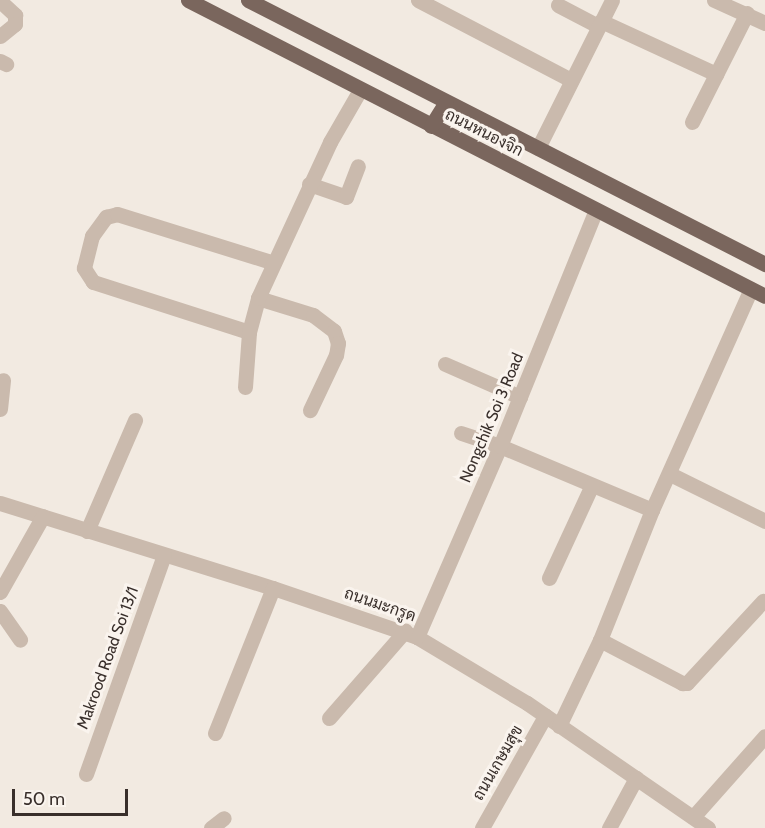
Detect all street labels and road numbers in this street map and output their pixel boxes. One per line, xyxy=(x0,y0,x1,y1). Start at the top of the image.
street label: ถนนหนองจิก xyxy=(442,105,526,161)
street label: Nongchik Soi 3 Road xyxy=(456,350,528,486)
street label: Makrood Road Soi 13/1 xyxy=(73,584,143,732)
street label: ถนนมะกรูด xyxy=(342,584,418,626)
street label: ถนนเกษมสุข xyxy=(469,722,527,804)

